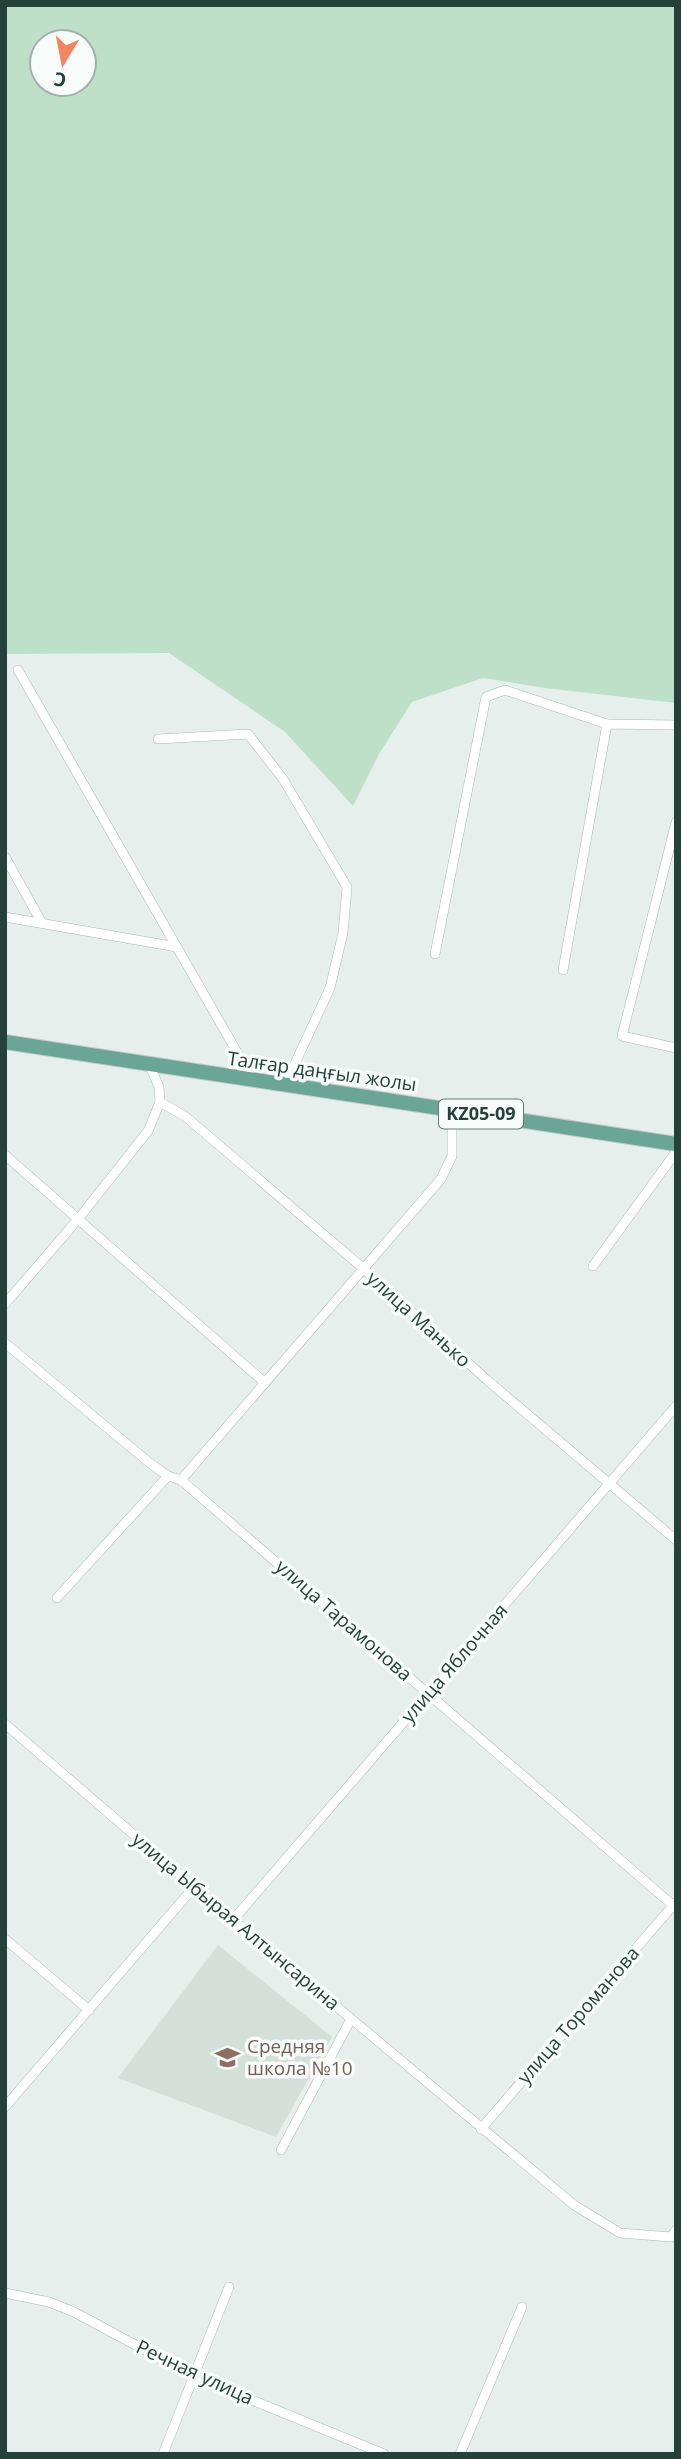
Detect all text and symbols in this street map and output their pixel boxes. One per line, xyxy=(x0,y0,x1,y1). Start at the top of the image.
north arrow xyxy=(28,28,98,98)
text: С xyxy=(52,66,68,94)
street label: Талғар даңғыл жолы xyxy=(226,1045,418,1097)
road number: KZ05-09 xyxy=(439,1100,523,1128)
street label: улица Манько xyxy=(361,1265,477,1373)
street label: улица Тарамонова xyxy=(270,1553,418,1687)
street label: улица Яблочная xyxy=(395,1598,513,1728)
street label: улица Ыбырая Алтынсарина xyxy=(127,1826,345,2016)
street label: улица Тороманова xyxy=(511,1941,645,2089)
place label: Средняя школа №10 xyxy=(247,2033,353,2081)
school or university icon: Средняя школа №10 xyxy=(213,2043,241,2071)
street label: Речная улица xyxy=(132,2333,258,2411)

